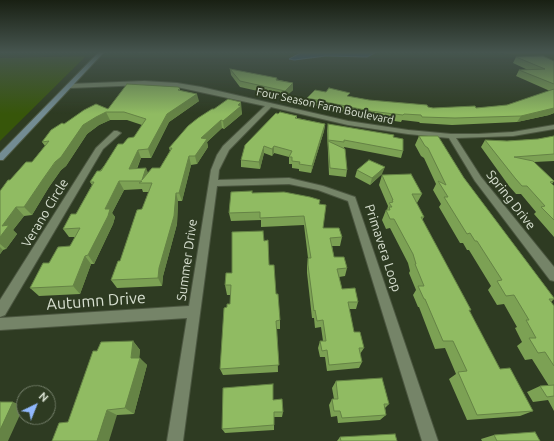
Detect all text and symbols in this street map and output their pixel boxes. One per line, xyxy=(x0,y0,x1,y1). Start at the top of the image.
street label: Four Season Farm Boulevard xyxy=(255,85,395,127)
street label: Spring Drive xyxy=(483,167,539,233)
street label: Verano Circle xyxy=(18,176,72,250)
street label: Primavera Loop xyxy=(361,202,405,294)
street label: Summer Drive xyxy=(174,218,200,302)
street label: Autumn Drive xyxy=(46,288,146,314)
north arrow xyxy=(16,385,56,425)
text: N xyxy=(36,390,51,404)

